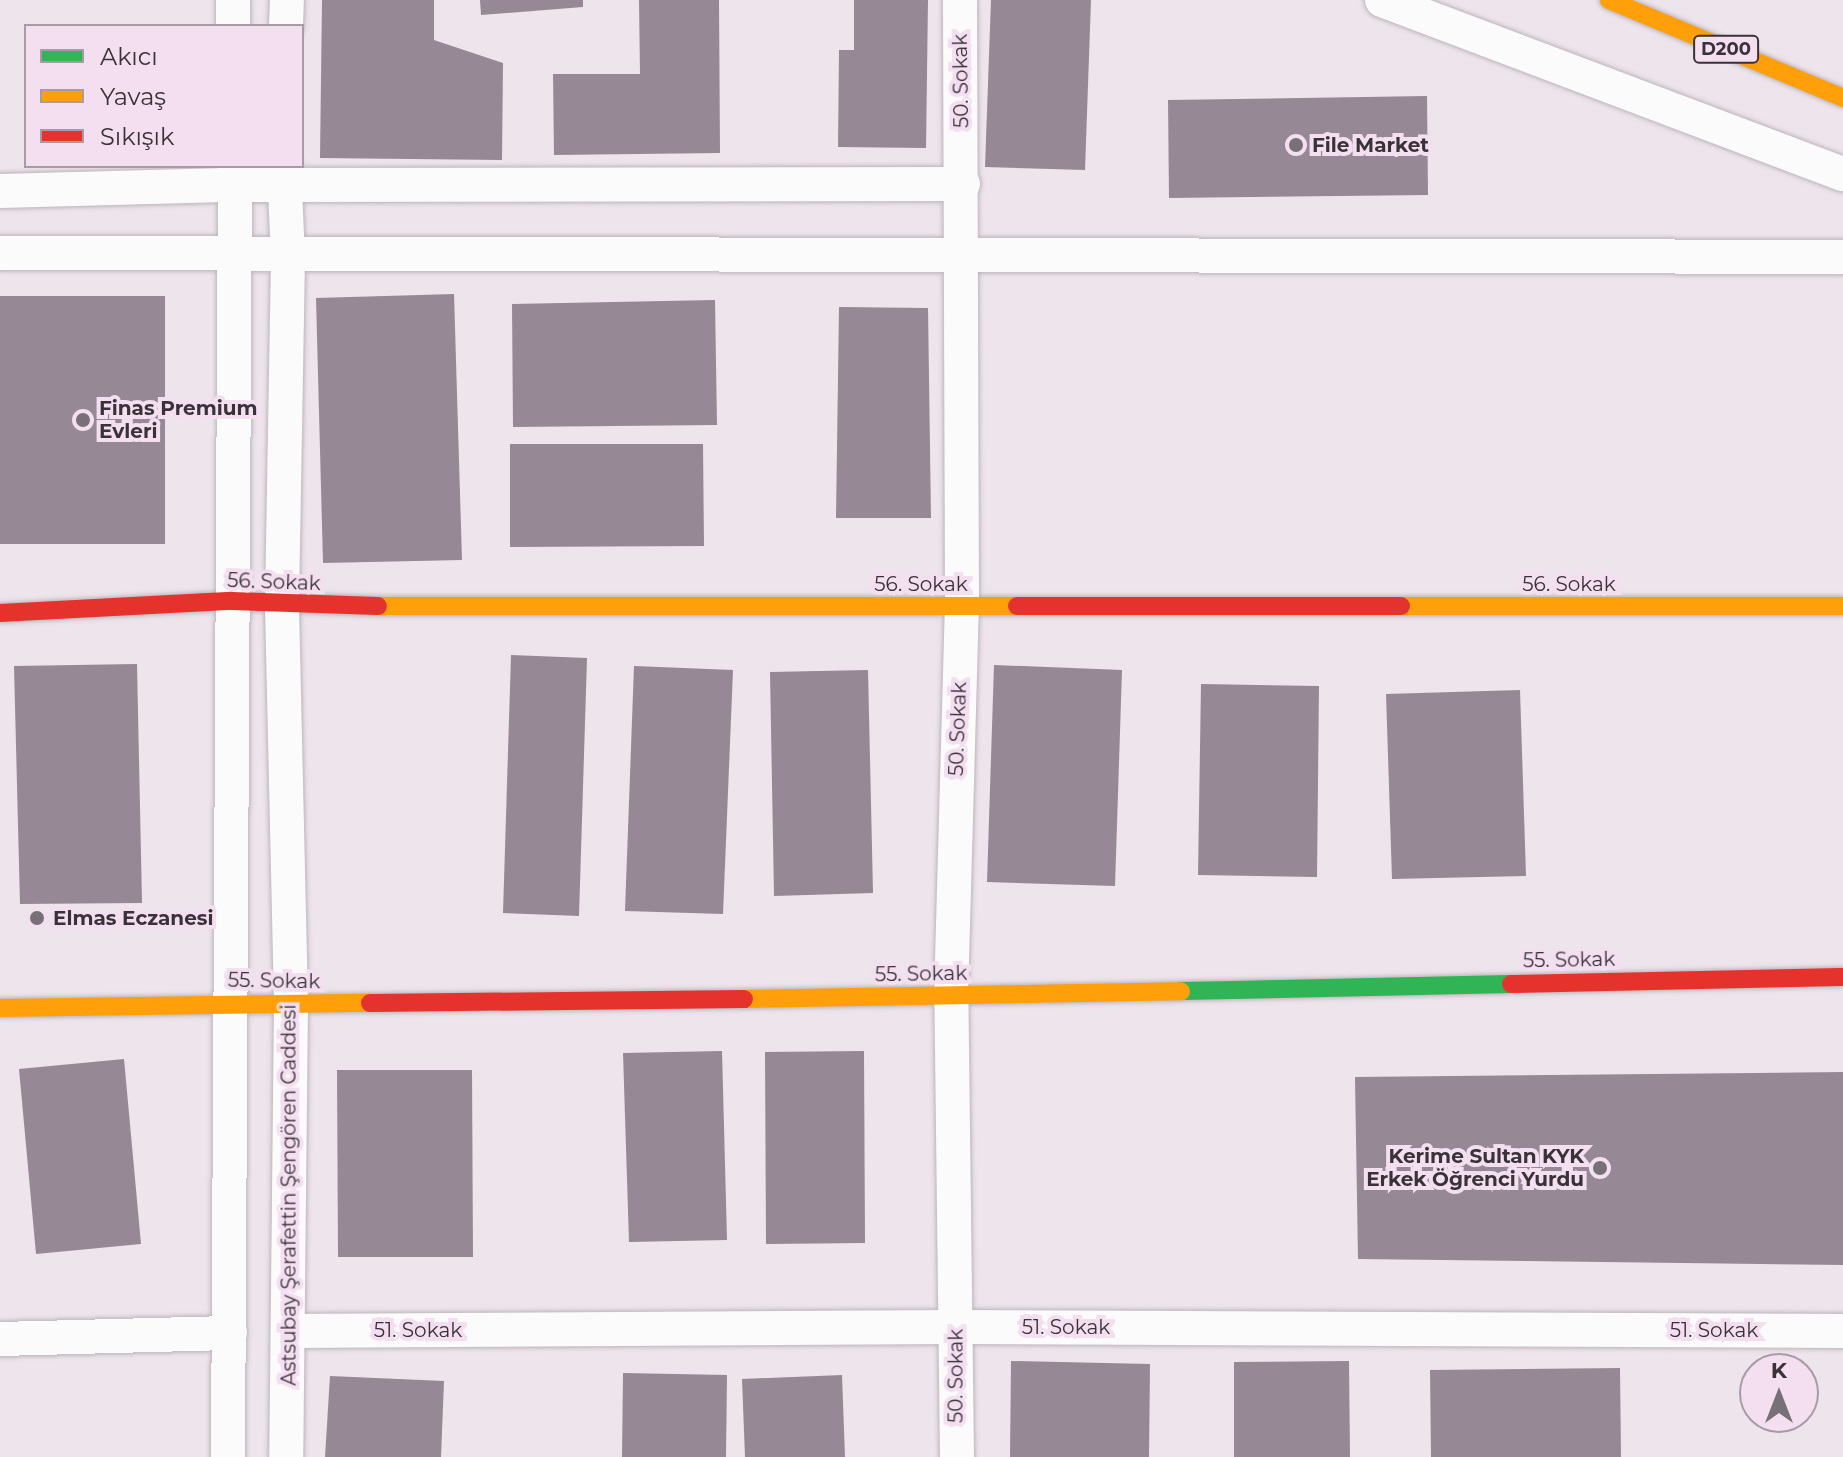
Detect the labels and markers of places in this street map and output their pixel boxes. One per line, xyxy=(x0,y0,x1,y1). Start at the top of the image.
place label: File Market xyxy=(1312,133,1429,157)
marker: File Market xyxy=(1287,136,1305,154)
place label: Finas Premium Evleri xyxy=(99,396,257,443)
marker: Finas Premium Evleri xyxy=(74,411,92,429)
place label: Elmas Eczanesi xyxy=(53,906,213,930)
marker: Elmas Eczanesi xyxy=(28,909,46,927)
place label: Kerime Sultan KYK Erkek Öğrenci Yurdu xyxy=(1366,1144,1584,1191)
marker: Kerime Sultan KYK Erkek Öğrenci Yurdu xyxy=(1591,1159,1609,1177)

